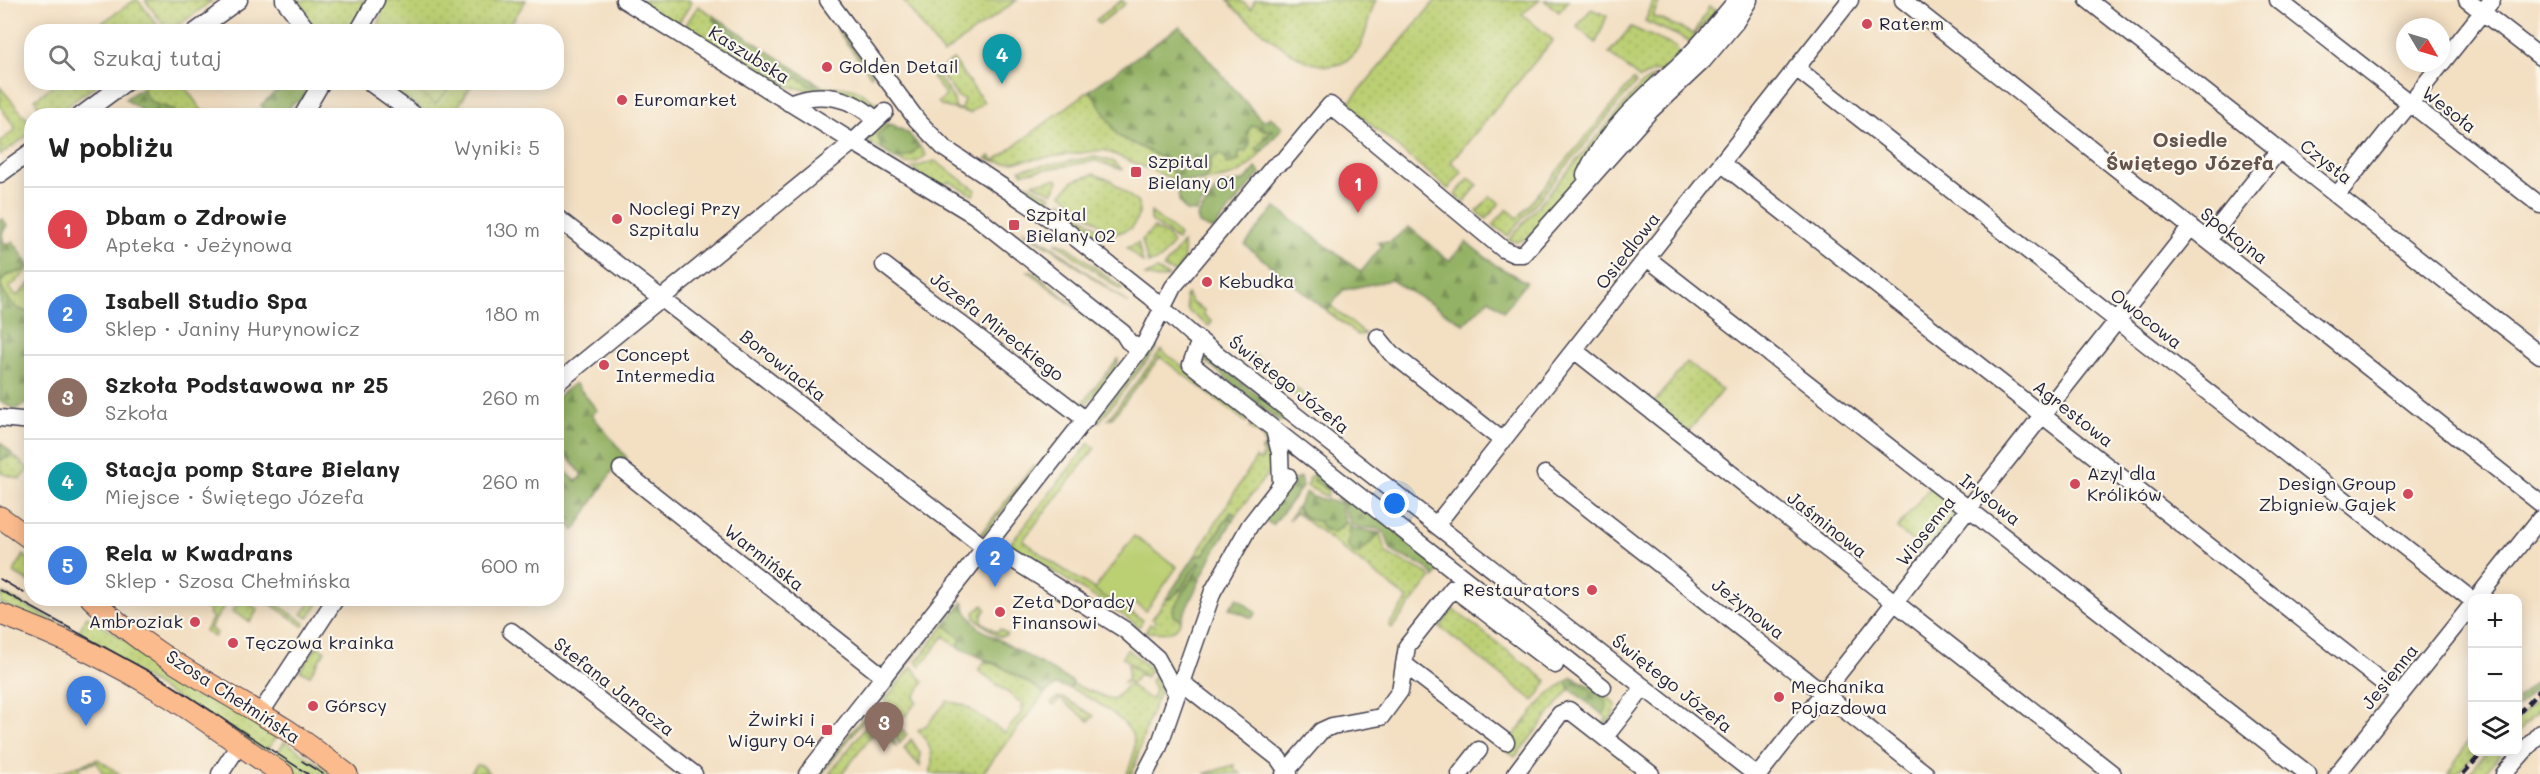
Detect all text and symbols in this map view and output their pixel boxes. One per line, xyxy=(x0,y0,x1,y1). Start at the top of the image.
place label: Raterm xyxy=(1879,11,1944,35)
marker: Raterm xyxy=(1860,17,1874,31)
north arrow xyxy=(2396,18,2450,72)
street label: Kaszubska xyxy=(704,20,795,89)
search box xyxy=(24,24,564,90)
pin: 4 xyxy=(982,34,1022,84)
icon: search xyxy=(45,41,78,74)
text: Szukaj tutaj xyxy=(93,43,222,72)
place label: Golden Detail xyxy=(839,54,958,78)
marker: Golden Detail xyxy=(820,60,834,74)
street label: Wesoła xyxy=(2417,80,2482,138)
place label: Euromarket xyxy=(634,87,737,111)
marker: Euromarket xyxy=(615,93,629,107)
district label: Osiedle Świętego Józefa xyxy=(2106,126,2274,175)
text: W pobliżu xyxy=(48,130,174,164)
street label: Czysta xyxy=(2296,133,2358,189)
text: Wyniki: 5 xyxy=(454,134,540,160)
place label: Szpital Bielany 01 xyxy=(1148,149,1236,194)
pin: 1 xyxy=(1338,164,1378,213)
marker: Szpital Bielany 01 xyxy=(1129,165,1143,179)
place label: Noclegi Przy Szpitalu xyxy=(629,196,740,241)
street label: Spokojna xyxy=(2196,201,2273,269)
text: Dbam o Zdrowie xyxy=(105,202,287,231)
place label: Szpital Bielany 02 xyxy=(1026,202,1116,247)
street label: Osiedlowa xyxy=(1590,207,1665,294)
marker: Noclegi Przy Szpitalu xyxy=(610,212,624,226)
text: 1 xyxy=(63,216,72,242)
text: 130 m xyxy=(485,216,540,242)
marker: Szpital Bielany 02 xyxy=(1007,218,1021,232)
text: Apteka · Jeżynowa xyxy=(105,231,293,257)
street label: Józefa Mireckiego xyxy=(926,266,1070,386)
place label: Kebudka xyxy=(1219,269,1295,293)
marker: Kebudka xyxy=(1200,275,1214,289)
street label: Owocowa xyxy=(2106,282,2188,354)
text: Isabell Studio Spa xyxy=(105,286,308,315)
text: 2 xyxy=(62,300,73,326)
text: 180 m xyxy=(484,300,540,326)
text: Sklep · Janiny Hurynowicz xyxy=(105,315,360,341)
street label: Borowiacka xyxy=(735,324,832,407)
street label: Świętego Józefa xyxy=(1224,330,1355,439)
place label: Concept Intermedia xyxy=(616,342,716,387)
marker: Concept Intermedia xyxy=(597,358,611,372)
text: Szkoła Podstawowa nr 25 xyxy=(105,370,388,399)
street label: Agrestowa xyxy=(2029,374,2119,452)
text: 3 xyxy=(62,384,74,410)
text: 260 m xyxy=(482,384,540,410)
text: Szkoła xyxy=(105,399,169,425)
text: Stacja pomp Stare Bielany xyxy=(105,454,400,483)
place label: Azyl dla Królików xyxy=(2087,461,2162,506)
text: 4 xyxy=(61,468,74,494)
text: 260 m xyxy=(482,468,540,494)
street label: Irysowa xyxy=(1955,468,2026,531)
place label: Design Group Zbigniew Gajek xyxy=(2259,471,2396,516)
marker: Azyl dla Królików xyxy=(2068,477,2082,491)
text: Miejsce · Świętego Józefa xyxy=(105,483,364,509)
street label: Jaśminowa xyxy=(1783,485,1873,563)
marker: Design Group Zbigniew Gajek xyxy=(2401,487,2415,501)
your location xyxy=(1380,489,1409,518)
street label: Wiosenna xyxy=(1890,490,1960,570)
street label: Warmińska xyxy=(720,518,810,596)
text: Rela w Kwadrans xyxy=(105,538,293,567)
pin: 2 xyxy=(976,538,1014,587)
text: 5 xyxy=(62,552,73,578)
text: 600 m xyxy=(481,552,540,578)
text: Sklep · Szosa Chełmińska xyxy=(105,567,351,593)
street label: Jeżynowa xyxy=(1707,572,1790,644)
place label: Restaurators xyxy=(1463,577,1580,601)
marker: Restaurators xyxy=(1585,583,1599,597)
place label: Zeta Doradcy Finansowi xyxy=(1012,589,1135,634)
map controls xyxy=(2468,594,2522,756)
button: + xyxy=(2468,594,2522,648)
marker: Zeta Doradcy Finansowi xyxy=(993,605,1007,619)
place label: Ambroziak xyxy=(89,609,183,633)
marker: Ambroziak xyxy=(188,615,202,629)
street label: Świętego Józefa xyxy=(1607,629,1738,738)
place label: Tęczowa krainka xyxy=(245,630,394,654)
street label: Stefana Jaracza xyxy=(549,631,680,741)
marker: Tęczowa krainka xyxy=(226,636,240,650)
street label: Jesienna xyxy=(2355,639,2423,714)
street label: Szosa Chełmińska xyxy=(162,644,305,749)
button: − xyxy=(2468,648,2522,702)
place label: Mechanika Pojazdowa xyxy=(1791,674,1887,719)
pin: 5 xyxy=(66,676,106,726)
marker: Mechanika Pojazdowa xyxy=(1772,690,1786,704)
place label: Górscy xyxy=(325,693,387,717)
marker: Górscy xyxy=(306,699,320,713)
pin: 3 xyxy=(864,702,904,752)
button: layers xyxy=(2468,702,2522,756)
place label: Żwirki i Wigury 04 xyxy=(728,707,815,752)
marker: Żwirki i Wigury 04 xyxy=(820,723,834,737)

